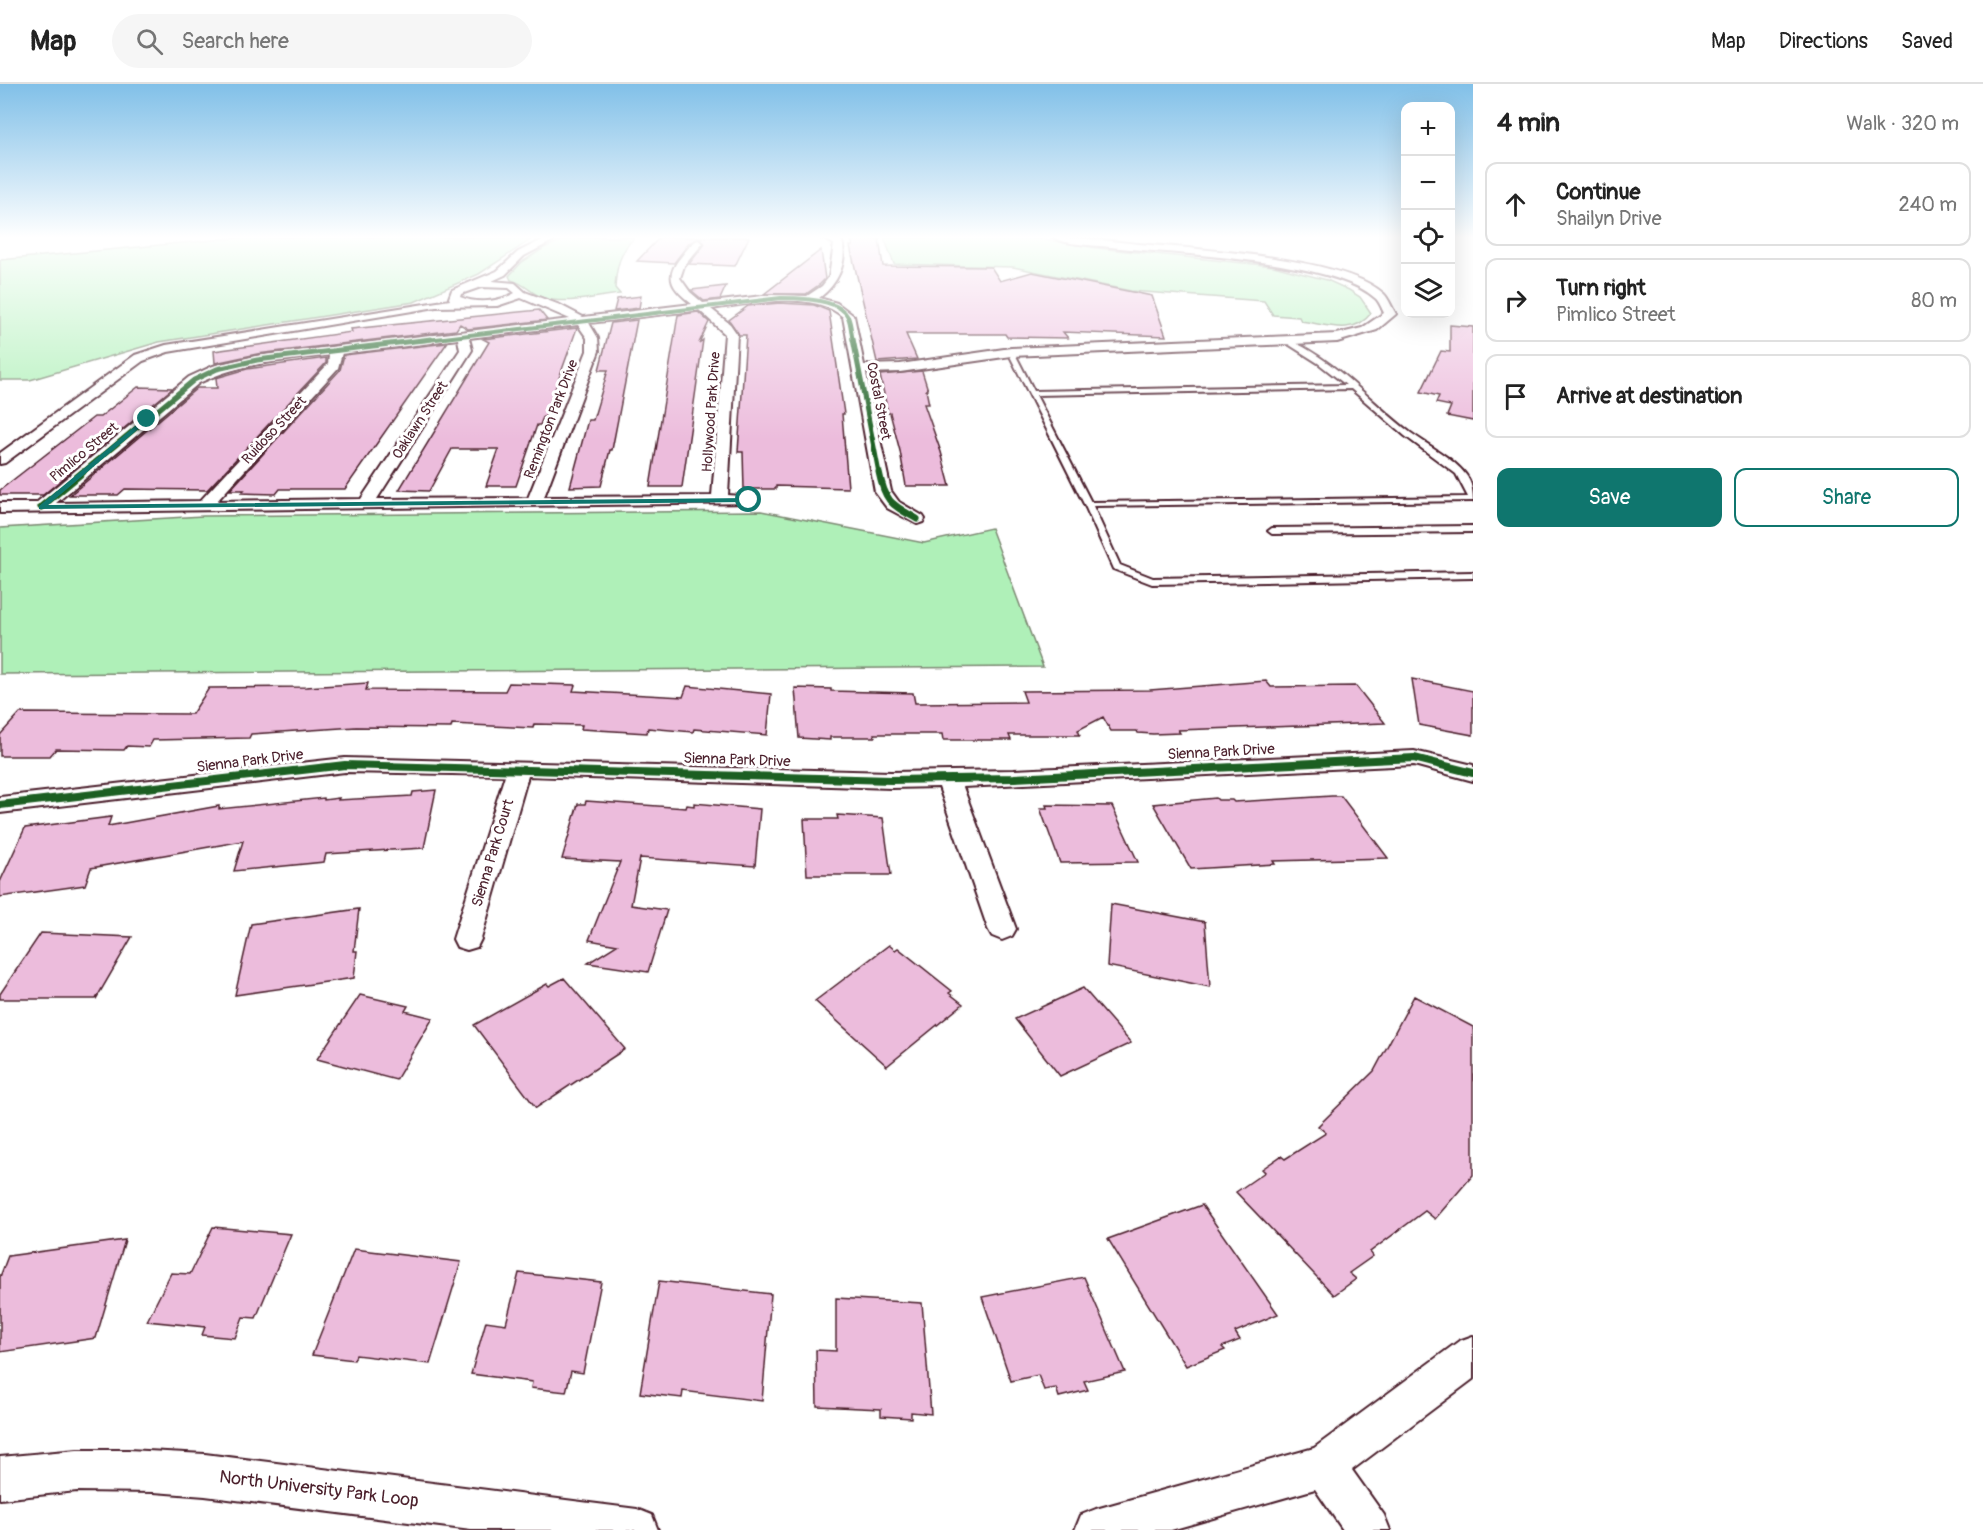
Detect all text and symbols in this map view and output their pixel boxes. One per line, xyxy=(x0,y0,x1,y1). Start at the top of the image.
search box xyxy=(112,14,532,68)
text: Map xyxy=(30,24,76,59)
icon: search xyxy=(133,25,166,58)
text: Search here xyxy=(181,27,289,55)
text: Map xyxy=(1711,28,1746,55)
text: Directions xyxy=(1779,28,1868,55)
text: Saved xyxy=(1901,28,1953,55)
map controls xyxy=(1401,102,1455,318)
button: + xyxy=(1401,102,1455,156)
text: 4 min xyxy=(1497,107,1560,139)
text: Walk · 320 m xyxy=(1846,111,1959,136)
button: − xyxy=(1401,156,1455,210)
text: Continue xyxy=(1556,178,1640,206)
icon: ahead xyxy=(1499,188,1532,221)
text: 240 m xyxy=(1898,192,1957,217)
text: Shailyn Drive xyxy=(1556,206,1662,231)
button: locate xyxy=(1401,210,1455,264)
button: layers xyxy=(1401,264,1455,318)
text: Turn right xyxy=(1556,274,1646,302)
icon: right xyxy=(1499,284,1532,317)
text: 80 m xyxy=(1911,288,1957,313)
text: Pimlico Street xyxy=(1556,302,1676,327)
street label: Hollywood Park Drive xyxy=(698,351,724,473)
street label: Remington Park Drive xyxy=(520,357,582,481)
street label: Costal Street xyxy=(863,361,895,442)
street label: Oaklawn Street xyxy=(389,378,452,462)
icon: arrive xyxy=(1499,380,1532,413)
text: Arrive at destination xyxy=(1556,382,1742,410)
street label: Ruidoso Street xyxy=(238,392,310,467)
route end xyxy=(133,405,159,431)
street label: Pimlico Street xyxy=(46,418,122,485)
button: Save xyxy=(1497,468,1722,527)
button: Share xyxy=(1734,468,1959,527)
route start xyxy=(735,486,761,512)
street label: Sienna Park Drive xyxy=(1167,740,1276,764)
street label: Sienna Park Drive xyxy=(196,745,305,777)
street label: Sienna Park Drive xyxy=(683,749,792,771)
street label: Sienna Park Court xyxy=(468,796,519,909)
street label: North University Park Loop xyxy=(218,1465,420,1513)

